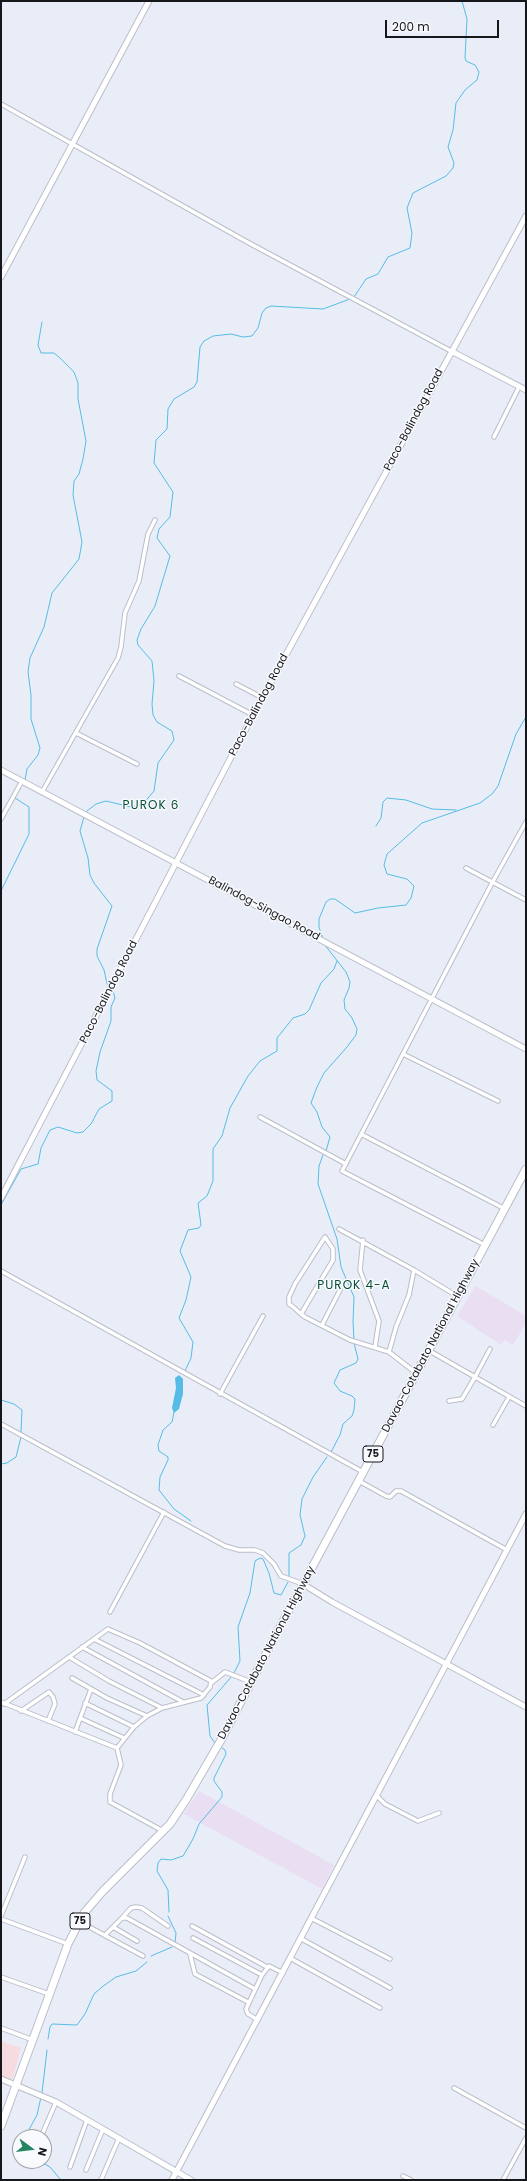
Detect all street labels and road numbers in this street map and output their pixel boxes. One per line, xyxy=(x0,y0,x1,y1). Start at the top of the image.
street label: Paco-Balindog Road xyxy=(381,367,447,473)
street label: Paco-Balindog Road xyxy=(226,652,292,758)
street label: Balindog-Singao Road xyxy=(206,874,322,944)
street label: Paco-Balindog Road xyxy=(77,938,141,1046)
street label: Davao-Cotabato National Highway xyxy=(380,1257,482,1435)
road number: 75 xyxy=(363,1446,383,1462)
street label: Davao-Cotabato National Highway xyxy=(216,1564,318,1742)
road number: 75 xyxy=(70,1913,90,1929)

